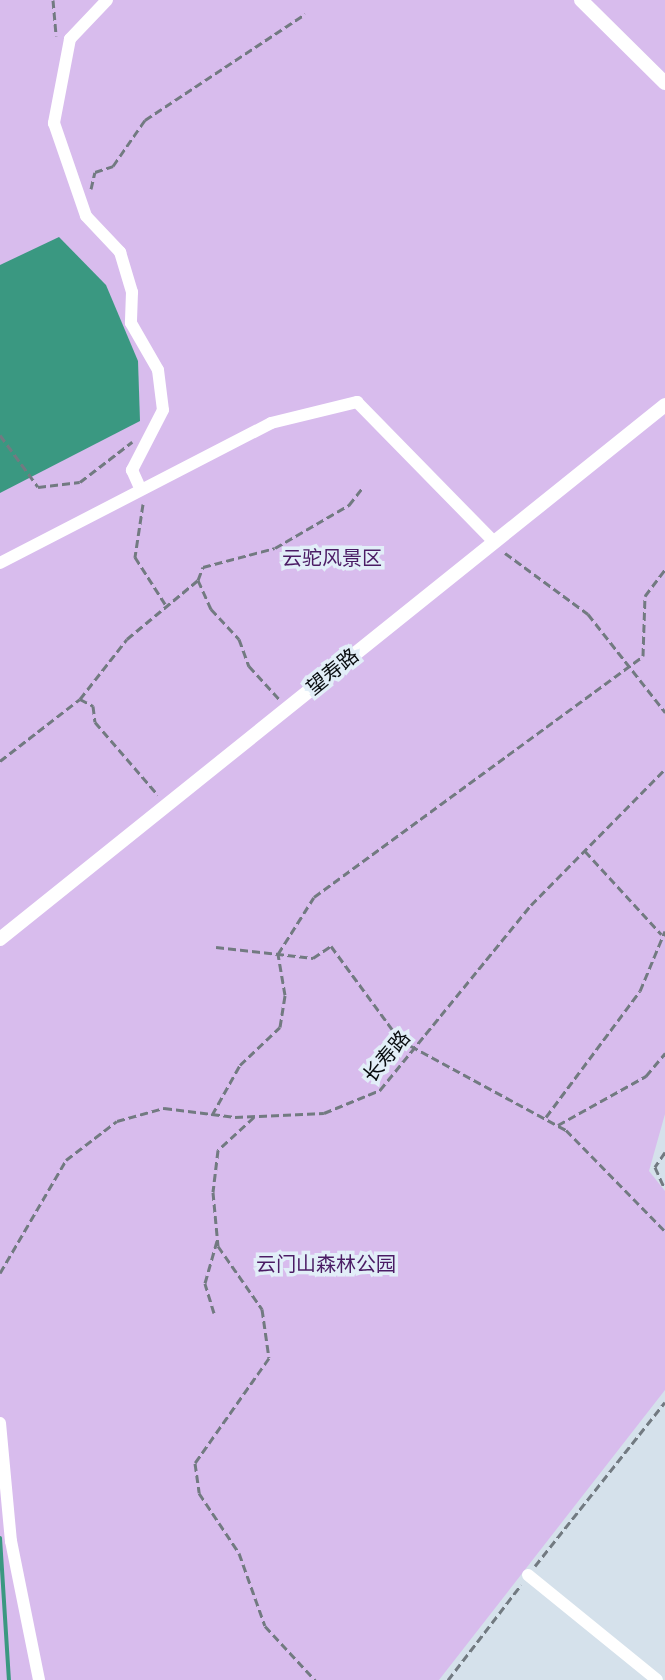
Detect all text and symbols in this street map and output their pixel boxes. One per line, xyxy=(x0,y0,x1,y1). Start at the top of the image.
park label: 云驼风景区 xyxy=(282,545,382,569)
street label: 望寿路 xyxy=(301,643,363,699)
street label: 长寿路 xyxy=(358,1025,414,1087)
park label: 云门山森林公园 xyxy=(256,1251,396,1275)

